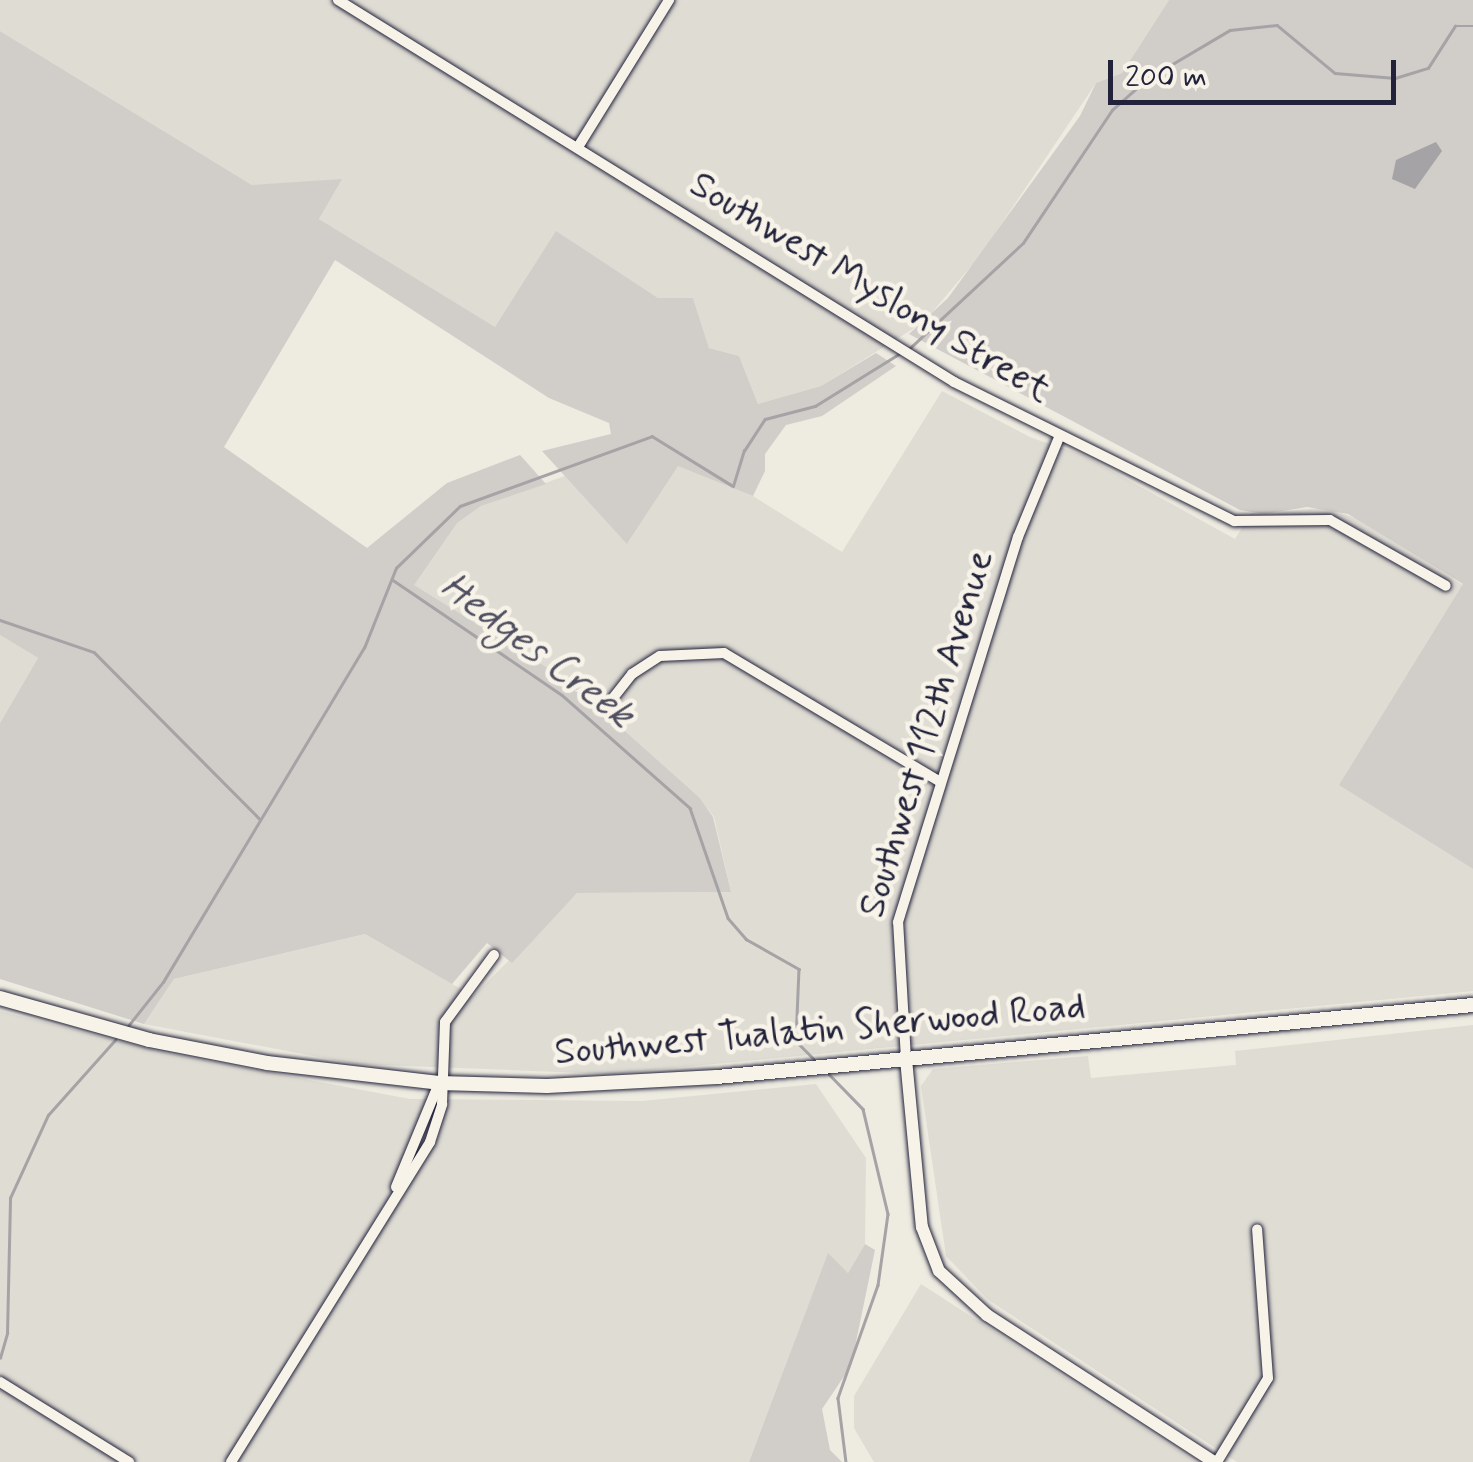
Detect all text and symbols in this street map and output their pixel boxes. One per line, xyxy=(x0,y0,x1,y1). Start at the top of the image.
scale bar xyxy=(1113,40,1400,102)
text: 200 m xyxy=(1125,58,1207,97)
street label: Southwest Myslony Street xyxy=(681,162,1059,414)
street label: Southwest 112th Avenue xyxy=(849,545,1005,923)
water label: Hedges Creek xyxy=(430,562,644,740)
street label: Southwest Tualatin Sherwood Road xyxy=(550,984,1090,1076)

